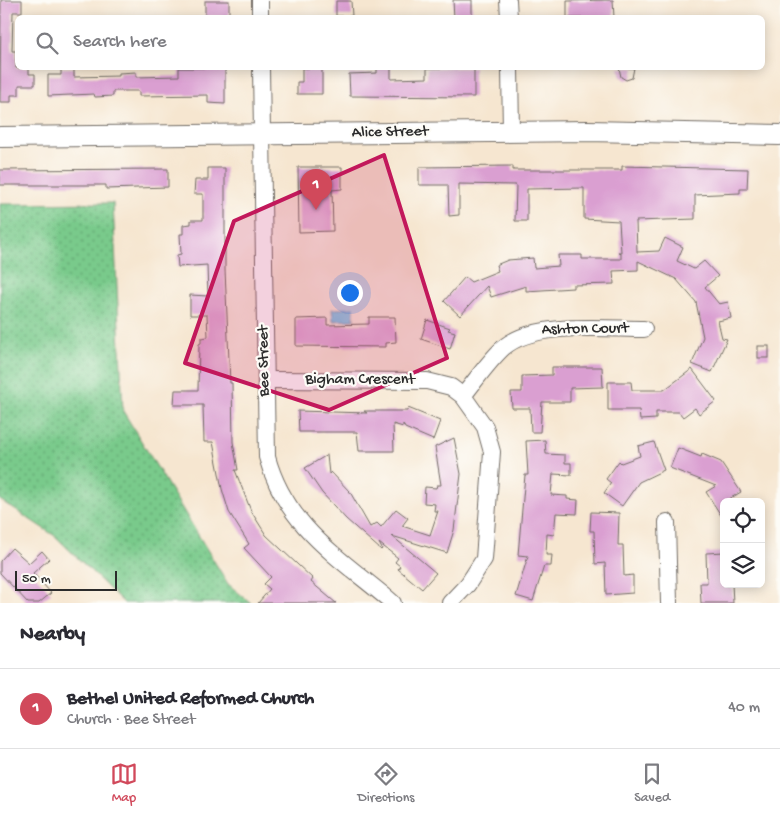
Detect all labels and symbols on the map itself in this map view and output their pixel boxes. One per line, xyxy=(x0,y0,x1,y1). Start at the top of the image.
street label: Alice Street xyxy=(352,123,430,143)
pin: 1 xyxy=(300,169,332,210)
your location xyxy=(337,280,363,306)
street label: Ashton Court xyxy=(541,320,630,340)
street label: Bee Street xyxy=(255,324,275,398)
street label: Bigham Crescent xyxy=(304,371,416,390)
scale bar xyxy=(15,568,118,591)

